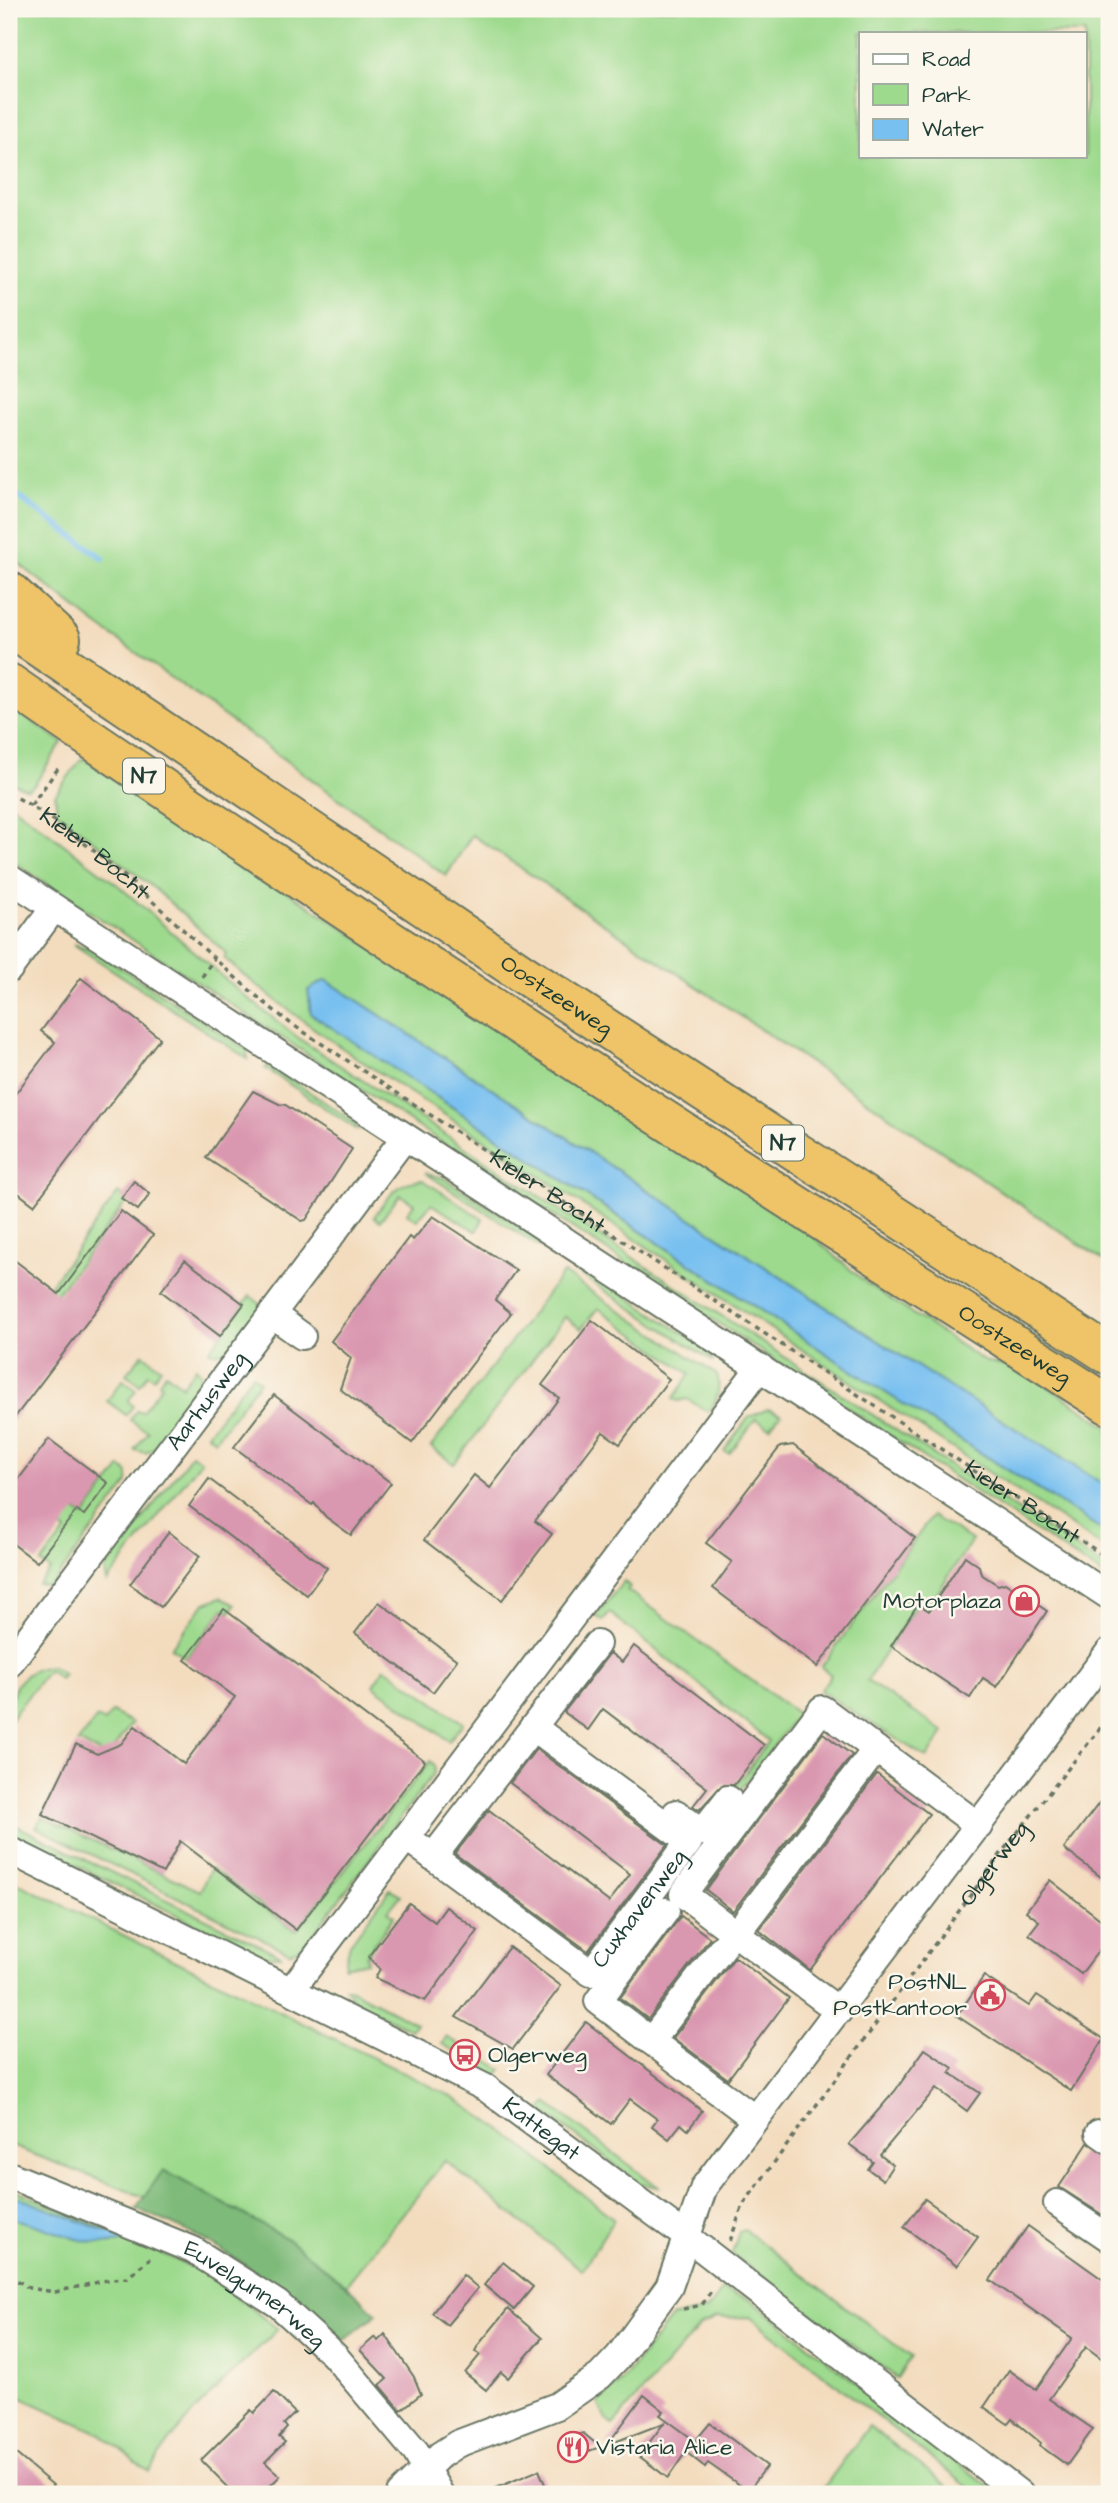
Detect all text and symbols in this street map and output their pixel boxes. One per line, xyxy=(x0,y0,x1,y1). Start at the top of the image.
legend xyxy=(859,32,1086,158)
text: Road xyxy=(922,45,970,74)
text: Park xyxy=(922,81,971,110)
text: Water xyxy=(922,115,984,144)
road number: N7 xyxy=(123,758,165,794)
street label: Kieler Bocht xyxy=(33,800,157,908)
street label: Oostzeeweg xyxy=(494,947,619,1045)
road number: N7 xyxy=(762,1126,804,1160)
street label: Kieler Bocht xyxy=(484,1142,613,1242)
street label: Oostzeeweg xyxy=(952,1297,1078,1394)
street label: Aarhusweg xyxy=(159,1345,255,1457)
street label: Kieler Bocht xyxy=(958,1453,1087,1552)
shop icon: Motorplaza xyxy=(1007,1584,1041,1618)
place label: Motorplaza xyxy=(883,1585,1001,1617)
street label: Olgerweg xyxy=(952,1814,1037,1913)
street label: Cuxhavenweg xyxy=(584,1843,695,1975)
place label: PostNL Postkantoor xyxy=(833,1966,967,2024)
public building icon: PostNL Postkantoor xyxy=(973,1978,1007,2012)
bus stop icon: Olgerweg xyxy=(448,2038,482,2072)
place label: Olgerweg xyxy=(488,2039,587,2072)
street label: Kattegat xyxy=(496,2090,587,2169)
street label: Euvelgunnerweg xyxy=(180,2232,333,2357)
restaurant icon: Vistaria Alice xyxy=(556,2430,590,2464)
place label: Vistaria Alice xyxy=(596,2431,732,2463)

